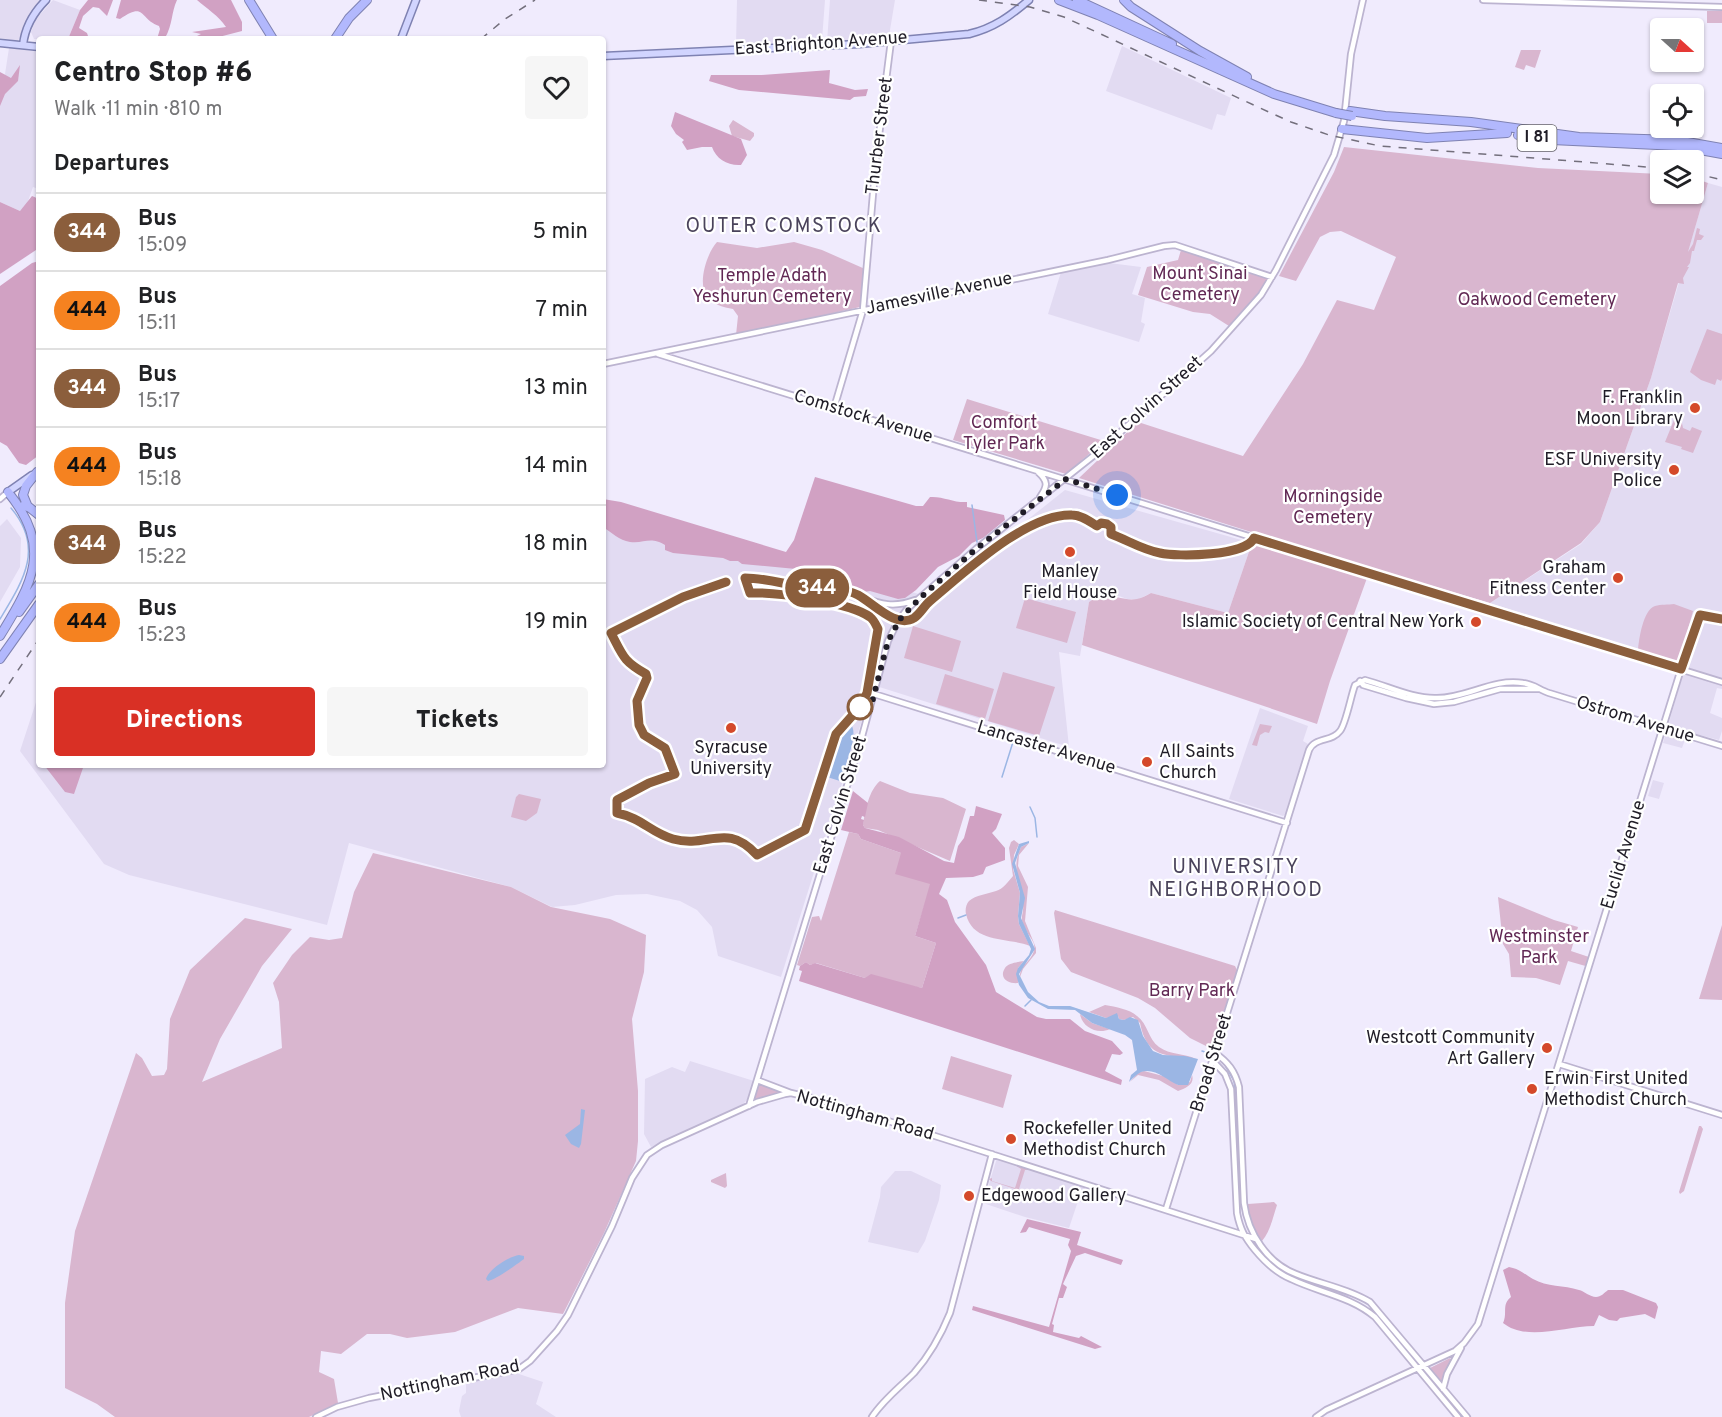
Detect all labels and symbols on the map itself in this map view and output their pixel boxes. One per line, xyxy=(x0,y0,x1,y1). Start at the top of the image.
north arrow xyxy=(1650,18,1704,72)
street label: East Brighton Avenue xyxy=(734,26,908,62)
street label: Thurber Street xyxy=(861,76,899,196)
road number: I 81 xyxy=(1518,125,1556,151)
district label: OUTER COMSTOCK xyxy=(686,214,882,240)
park label: Mount Sinai Cemetery xyxy=(1152,263,1248,307)
park label: Temple Adath Yeshurun Cemetery xyxy=(692,265,852,309)
street label: Jamesville Avenue xyxy=(864,267,1014,321)
park label: Oakwood Cemetery xyxy=(1457,289,1617,312)
street label: East Colvin Street xyxy=(1086,351,1208,465)
street label: Comstock Avenue xyxy=(791,385,935,449)
place label: F. Franklin Moon Library xyxy=(1576,387,1683,431)
marker: F. Franklin Moon Library xyxy=(1688,401,1702,415)
park label: Comfort Tyler Park xyxy=(963,412,1045,456)
place label: ESF University Police xyxy=(1544,449,1662,493)
marker: ESF University Police xyxy=(1667,463,1681,477)
your location xyxy=(1102,480,1132,510)
park label: Morningside Cemetery xyxy=(1283,486,1383,530)
marker: Manley Field House xyxy=(1063,545,1077,559)
place label: Graham Fitness Center xyxy=(1489,557,1606,601)
place label: Manley Field House xyxy=(1023,561,1117,605)
line badge: 344 xyxy=(782,568,852,608)
marker: Graham Fitness Center xyxy=(1611,571,1625,585)
place label: Islamic Society of Central New York xyxy=(1182,611,1464,634)
marker: Islamic Society of Central New York xyxy=(1469,615,1483,629)
street label: Ostrom Avenue xyxy=(1573,691,1697,749)
unlabelled marker xyxy=(847,694,873,720)
street label: Lancaster Avenue xyxy=(974,716,1118,780)
marker: Syracuse University xyxy=(724,721,738,735)
street label: East Colvin Street xyxy=(809,733,873,877)
place label: Syracuse University xyxy=(690,737,772,781)
place label: All Saints Church xyxy=(1159,741,1235,785)
marker: All Saints Church xyxy=(1140,755,1154,769)
street label: Euclid Avenue xyxy=(1596,798,1652,912)
district label: UNIVERSITY NEIGHBORHOOD xyxy=(1149,855,1323,904)
park label: Westminster Park xyxy=(1489,926,1589,970)
park label: Barry Park xyxy=(1149,980,1235,1003)
street label: Broad Street xyxy=(1186,1011,1238,1115)
place label: Westcott Community Art Gallery xyxy=(1366,1027,1535,1071)
marker: Westcott Community Art Gallery xyxy=(1540,1041,1554,1055)
place label: Erwin First United Methodist Church xyxy=(1544,1068,1688,1112)
marker: Erwin First United Methodist Church xyxy=(1525,1082,1539,1096)
street label: Nottingham Road xyxy=(794,1085,936,1147)
place label: Rockefeller United Methodist Church xyxy=(1023,1118,1172,1162)
marker: Rockefeller United Methodist Church xyxy=(1004,1132,1018,1146)
place label: Edgewood Gallery xyxy=(981,1185,1126,1208)
marker: Edgewood Gallery xyxy=(962,1189,976,1203)
street label: Nottingham Road xyxy=(378,1355,522,1407)

